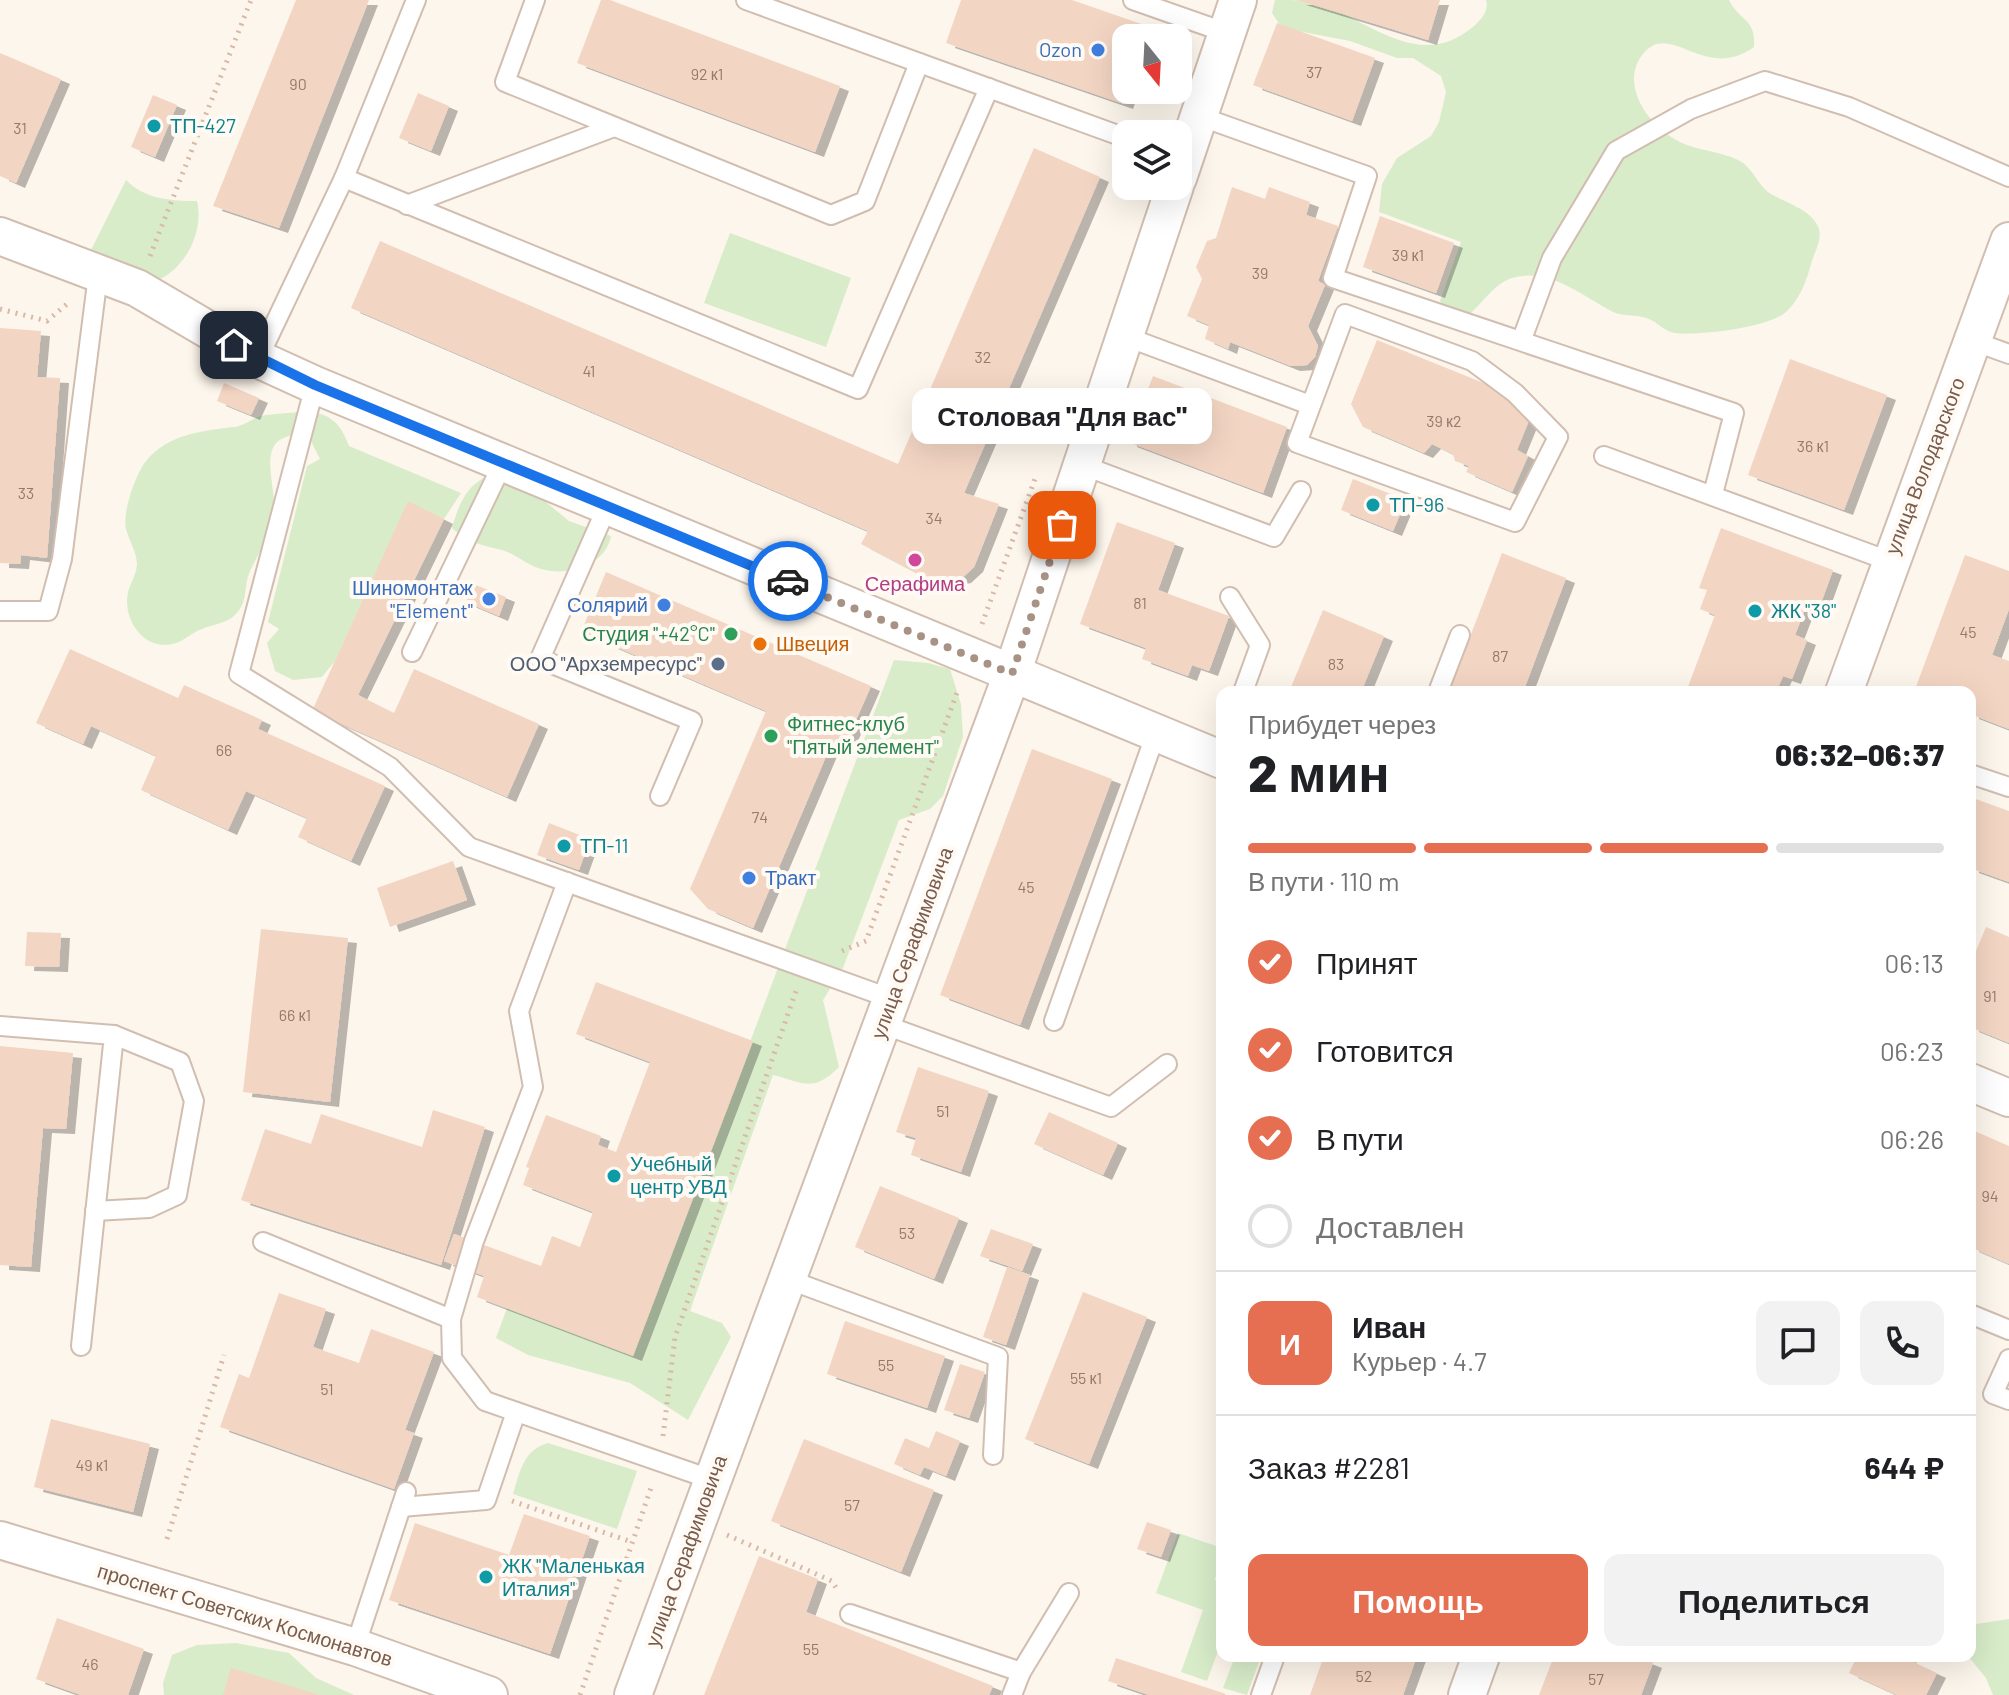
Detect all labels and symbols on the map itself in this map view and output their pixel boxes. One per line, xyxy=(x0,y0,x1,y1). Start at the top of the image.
north arrow xyxy=(1112,24,1192,104)
place label: Ozon xyxy=(1039,37,1082,61)
marker: Ozon xyxy=(1089,41,1107,59)
house number: 37 xyxy=(1306,62,1322,81)
house number: 92 к1 xyxy=(691,64,723,83)
house number: 90 xyxy=(289,74,307,93)
place label: ТП-427 xyxy=(170,113,236,137)
marker: ТП-427 xyxy=(145,117,163,135)
house number: 31 xyxy=(13,118,27,137)
house number: 39 к1 xyxy=(1392,245,1424,264)
house number: 39 xyxy=(1252,263,1268,282)
pin xyxy=(200,311,268,379)
house number: 32 xyxy=(975,347,991,366)
house number: 41 xyxy=(583,361,595,380)
street label: улица Володарского xyxy=(1879,374,1969,558)
callout: Столовая "Для вас" xyxy=(912,389,1212,445)
house number: 39 к2 xyxy=(1426,411,1462,430)
house number: 36 к1 xyxy=(1797,436,1829,455)
house number: 33 xyxy=(18,483,34,502)
pin xyxy=(1028,491,1096,559)
place label: ТП-96 xyxy=(1389,492,1444,516)
marker: ТП-96 xyxy=(1364,496,1382,514)
house number: 34 xyxy=(925,508,943,527)
courier xyxy=(748,541,828,621)
marker: Серафима xyxy=(906,551,924,569)
place label: Серафима xyxy=(865,571,966,595)
place label: Шиномонтаж "Element" xyxy=(352,575,474,622)
marker: Шиномонтаж "Element" xyxy=(480,590,498,608)
place label: Солярий xyxy=(567,592,648,616)
house number: 81 xyxy=(1133,593,1147,612)
marker: Солярий xyxy=(655,596,673,614)
place label: ЖК "38" xyxy=(1771,598,1836,622)
marker: ЖК "38" xyxy=(1746,602,1764,620)
place label: Студия "+42°C" xyxy=(582,621,715,645)
house number: 45 xyxy=(1959,622,1977,641)
marker: Студия "+42°C" xyxy=(722,625,740,643)
place label: Швеция xyxy=(776,631,849,655)
marker: Швеция xyxy=(751,635,769,653)
house number: 87 xyxy=(1492,646,1508,665)
place label: ООО "Архземресурс" xyxy=(510,651,702,675)
house number: 83 xyxy=(1328,654,1344,673)
marker: ООО "Архземресурс" xyxy=(709,655,727,673)
place label: Фитнес-клуб "Пятый элемент" xyxy=(787,711,939,758)
marker: Фитнес-клуб "Пятый элемент" xyxy=(762,727,780,745)
house number: 66 xyxy=(216,740,232,759)
house number: 74 xyxy=(752,807,768,826)
place label: ТП-11 xyxy=(580,833,629,857)
marker: ТП-11 xyxy=(555,837,573,855)
street label: улица Серафимовича xyxy=(865,843,957,1042)
place label: Тракт xyxy=(765,865,816,889)
marker: Тракт xyxy=(740,869,758,887)
house number: 45 xyxy=(1017,877,1035,896)
house number: 91 xyxy=(1983,986,1997,1005)
house number: 66 к1 xyxy=(279,1005,311,1024)
house number: 51 xyxy=(936,1101,950,1120)
place label: Учебный центр УВД xyxy=(630,1151,727,1198)
marker: Учебный центр УВД xyxy=(605,1167,623,1185)
house number: 94 xyxy=(1981,1186,1999,1205)
house number: 53 xyxy=(899,1223,915,1242)
house number: 55 xyxy=(878,1355,894,1374)
house number: 55 к1 xyxy=(1070,1368,1102,1387)
house number: 51 xyxy=(320,1379,334,1398)
street label: улица Серафимовича xyxy=(639,1451,731,1650)
house number: 49 к1 xyxy=(76,1455,108,1474)
house number: 57 xyxy=(844,1495,860,1514)
place label: ЖК "Маленькая Италия" xyxy=(502,1553,645,1600)
street label: проспект Советских Космонавтов xyxy=(95,1558,396,1670)
marker: ЖК "Маленькая Италия" xyxy=(477,1568,495,1586)
house number: 55 xyxy=(803,1639,819,1658)
house number: 46 xyxy=(81,1654,99,1673)
house number: 52 xyxy=(1356,1666,1372,1685)
house number: 57 xyxy=(1588,1669,1604,1688)

